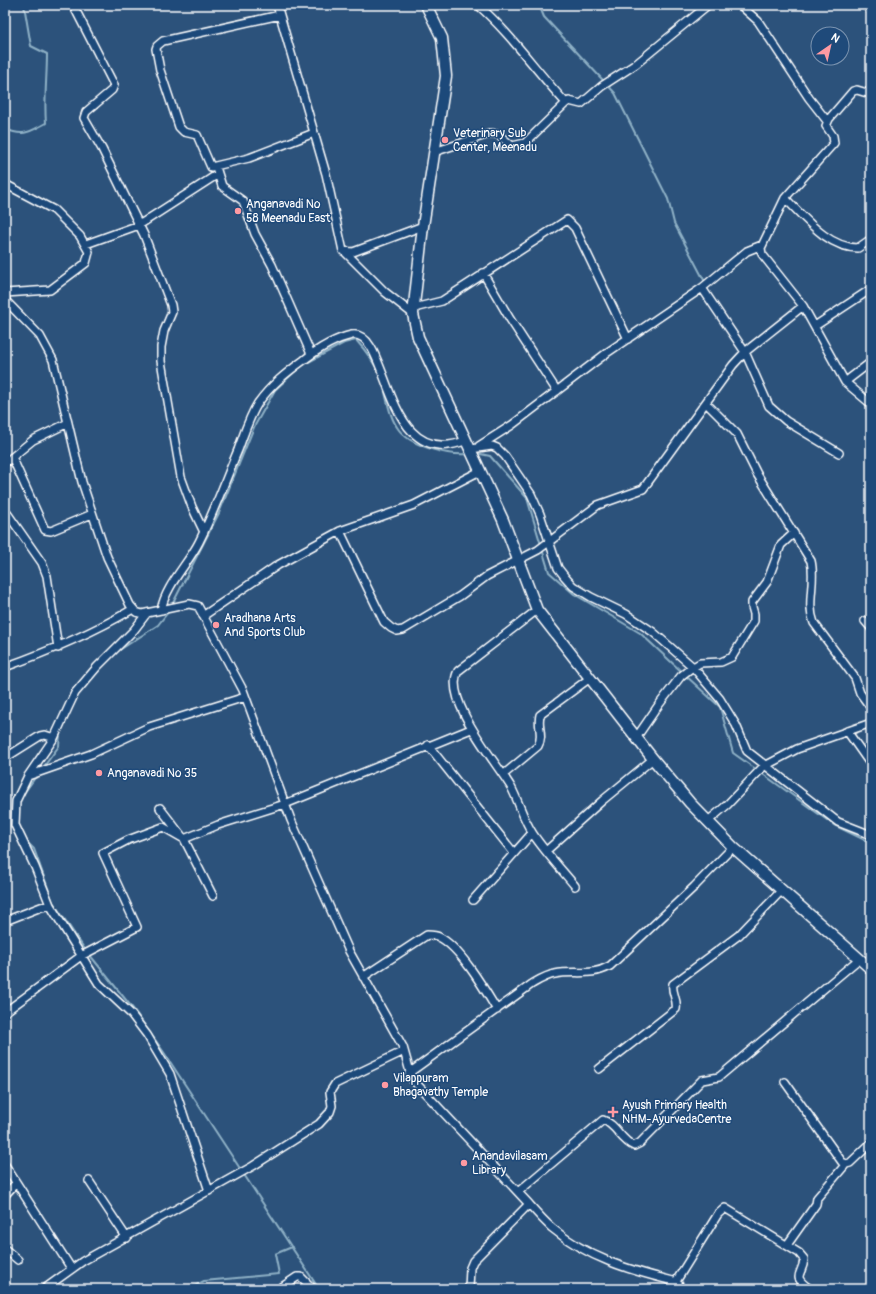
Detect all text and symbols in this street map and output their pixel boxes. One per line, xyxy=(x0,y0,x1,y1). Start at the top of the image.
north arrow xyxy=(810,26,850,66)
text: N xyxy=(829,31,842,46)
place label: Veterinary Sub Center, Meenadu xyxy=(453,126,537,155)
marker: Veterinary Sub Center, Meenadu xyxy=(440,135,450,145)
place label: Anganavadi No 58 Meenadu East xyxy=(246,197,330,226)
marker: Anganavadi No 58 Meenadu East xyxy=(233,206,243,216)
place label: Aradhana Arts And Sports Club xyxy=(224,611,306,640)
marker: Aradhana Arts And Sports Club xyxy=(211,620,221,630)
place label: Anganavadi No 35 xyxy=(107,766,197,781)
marker: Anganavadi No 35 xyxy=(94,768,104,778)
place label: Vilappuram Bhagavathy Temple xyxy=(393,1071,488,1100)
marker: Vilappuram Bhagavathy Temple xyxy=(380,1080,390,1090)
place label: Ayush Primary Health NHM-AyurvedaCentre xyxy=(622,1098,732,1127)
marker: Ayush Primary Health NHM-AyurvedaCentre xyxy=(607,1106,619,1118)
place label: Anandavilasam Library xyxy=(472,1149,548,1178)
marker: Anandavilasam Library xyxy=(459,1158,469,1168)

